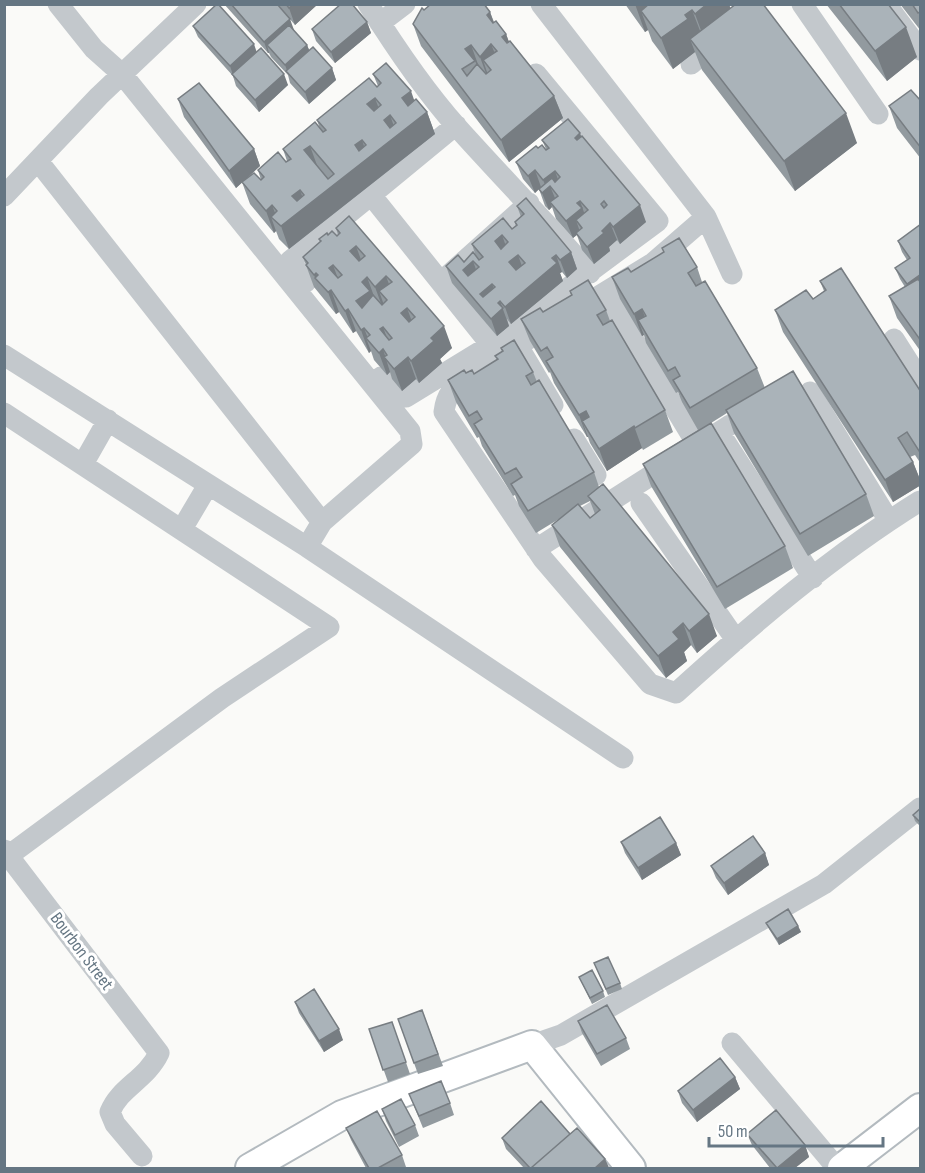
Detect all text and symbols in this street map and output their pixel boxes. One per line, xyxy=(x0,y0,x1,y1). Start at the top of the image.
street label: Bourbon Street xyxy=(46,908,118,995)
scale bar xyxy=(709,1110,883,1148)
text: 50 m xyxy=(718,1121,748,1142)

